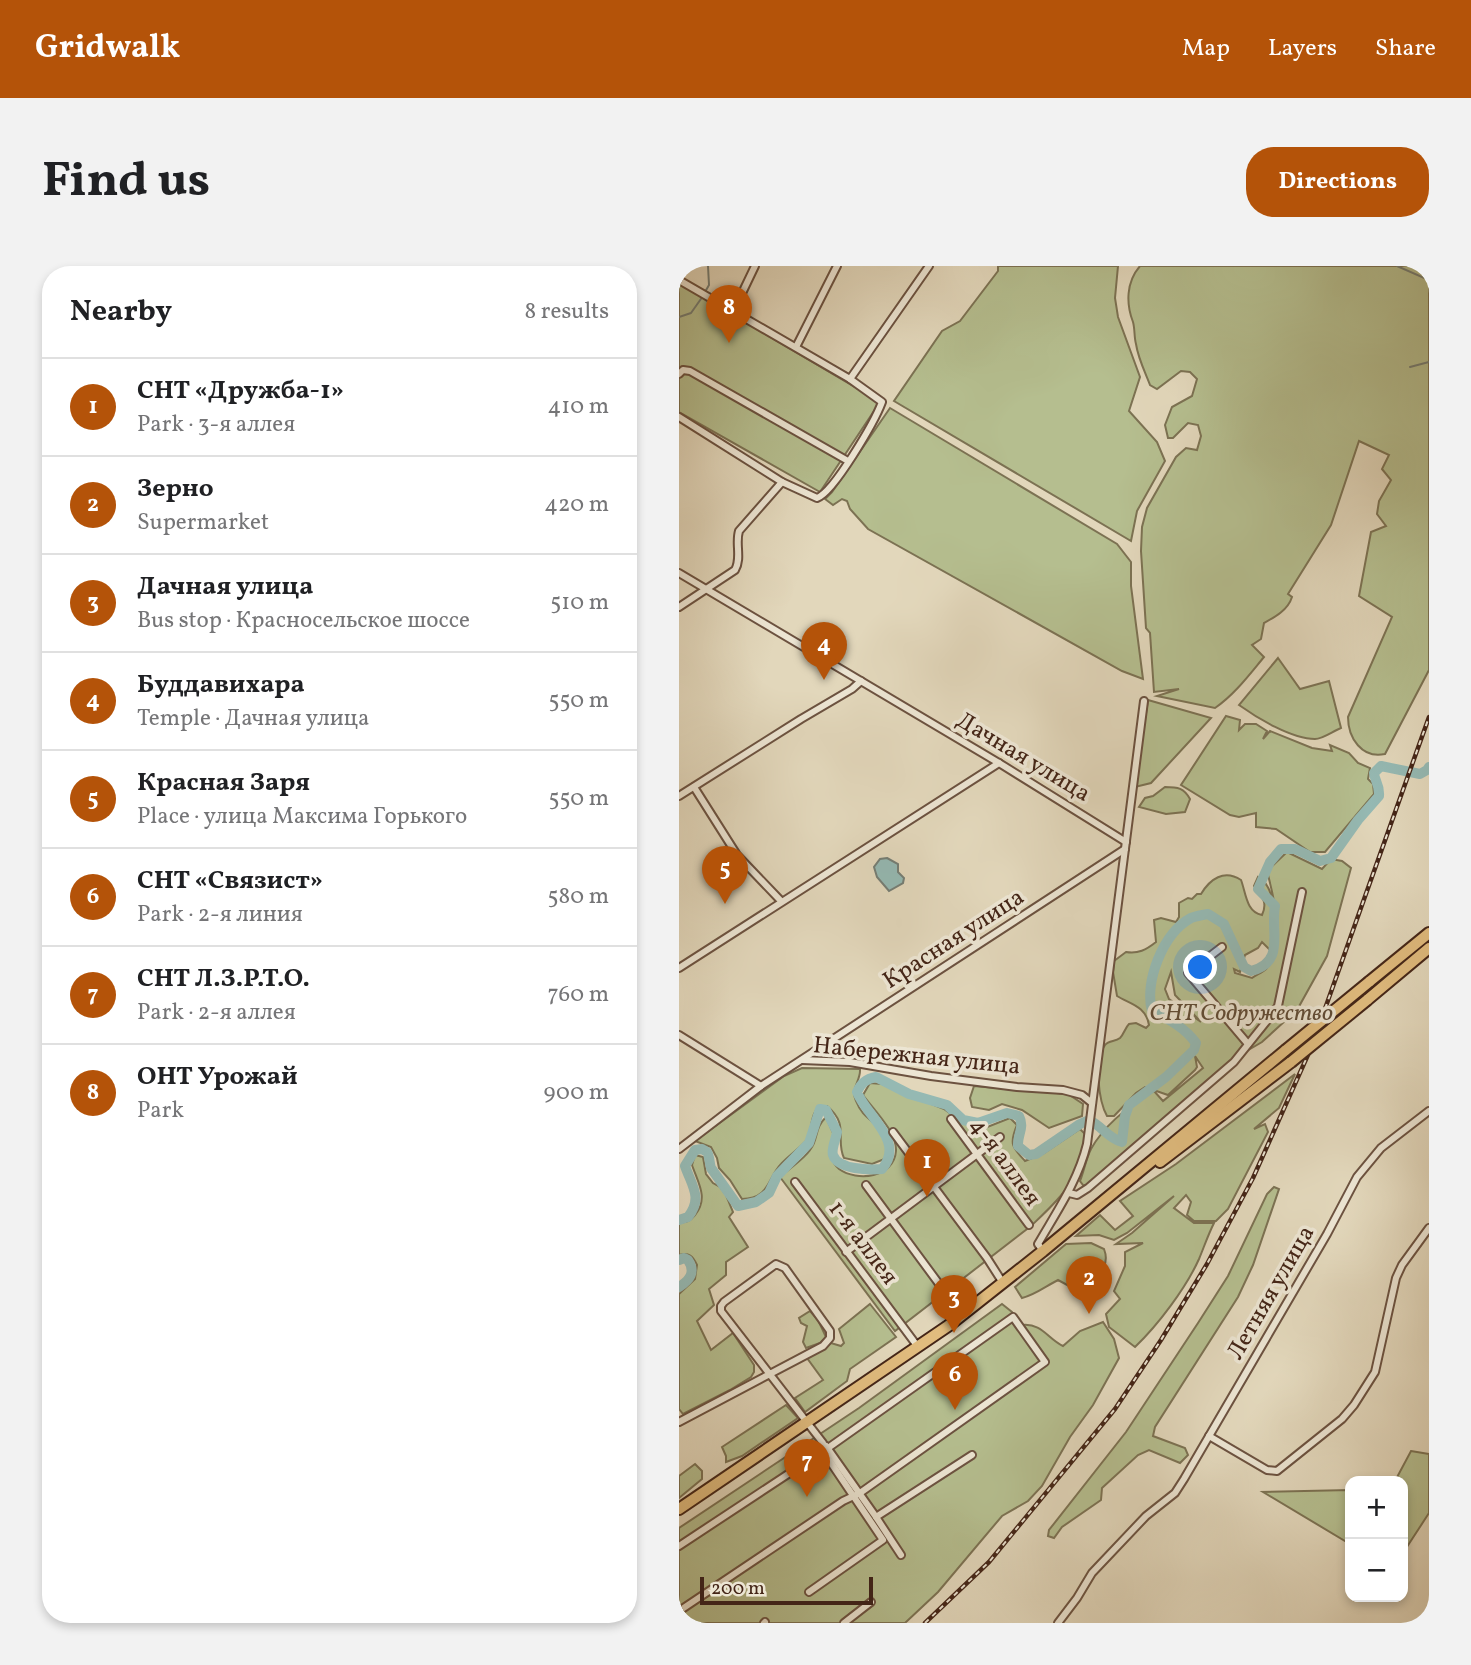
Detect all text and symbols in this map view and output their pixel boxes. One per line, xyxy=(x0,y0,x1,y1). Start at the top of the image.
text: Gridwalk xyxy=(35,26,180,72)
text: Map xyxy=(1182,32,1230,66)
text: Layers xyxy=(1268,32,1337,66)
text: Share xyxy=(1375,32,1436,66)
button: Directions xyxy=(1246,147,1429,217)
text: Find us xyxy=(42,148,210,217)
pin: 8 xyxy=(706,285,752,343)
text: Nearby xyxy=(70,291,172,333)
text: 8 results xyxy=(525,296,609,328)
text: СНТ «Дружба-1» xyxy=(137,373,344,409)
text: 1 xyxy=(88,391,98,423)
text: 410 m xyxy=(548,391,609,423)
text: Park · 3-я аллея xyxy=(137,409,295,441)
text: Зерно xyxy=(137,471,214,507)
text: 2 xyxy=(87,489,99,521)
text: 420 m xyxy=(544,489,609,521)
text: Supermarket xyxy=(137,507,269,539)
text: Дачная улица xyxy=(137,569,313,605)
text: 3 xyxy=(87,587,99,619)
text: 510 m xyxy=(550,587,609,619)
text: Bus stop · Красносельское шоссе xyxy=(137,605,470,637)
pin: 4 xyxy=(801,622,847,680)
text: Буддавихара xyxy=(137,667,305,703)
text: 4 xyxy=(86,685,100,717)
text: 550 m xyxy=(549,685,609,717)
text: Temple · Дачная улица xyxy=(137,703,369,735)
street label: Дачная улица xyxy=(949,704,1097,811)
text: Красная Заря xyxy=(137,765,310,801)
text: 5 xyxy=(87,783,99,815)
text: 550 m xyxy=(549,783,609,815)
text: Place · улица Максима Горького xyxy=(137,801,467,833)
pin: 5 xyxy=(702,846,748,904)
text: СНТ «Связист» xyxy=(137,863,323,899)
text: 6 xyxy=(87,881,99,913)
text: 580 m xyxy=(547,881,609,913)
street label: Красная улица xyxy=(877,881,1032,998)
text: Park · 2-я линия xyxy=(137,899,303,931)
your location xyxy=(1183,950,1217,984)
text: СНТ Л.З.Р.Т.О. xyxy=(137,961,310,997)
text: 7 xyxy=(88,979,99,1011)
text: 760 m xyxy=(547,979,609,1011)
text: Park · 2-я аллея xyxy=(137,997,296,1029)
park label: СНТ Содружество xyxy=(1149,997,1333,1031)
street label: Набережная улица xyxy=(811,1029,1022,1085)
text: ОНТ Урожай xyxy=(137,1059,298,1095)
text: 8 xyxy=(87,1077,99,1109)
text: 900 m xyxy=(544,1077,609,1109)
text: Park xyxy=(137,1095,184,1127)
street label: 4-я аллея xyxy=(960,1111,1048,1214)
pin: 1 xyxy=(904,1139,950,1197)
street label: 1-я аллея xyxy=(819,1194,905,1293)
street label: Летняя улица xyxy=(1220,1220,1324,1366)
pin: 2 xyxy=(1066,1256,1112,1314)
pin: 3 xyxy=(931,1275,977,1333)
pin: 6 xyxy=(932,1352,978,1410)
pin: 7 xyxy=(784,1439,830,1497)
map controls xyxy=(1345,1476,1408,1602)
button: + xyxy=(1345,1476,1408,1539)
button: − xyxy=(1345,1539,1408,1602)
scale bar xyxy=(700,1574,873,1606)
text: 200 m xyxy=(711,1576,765,1602)

